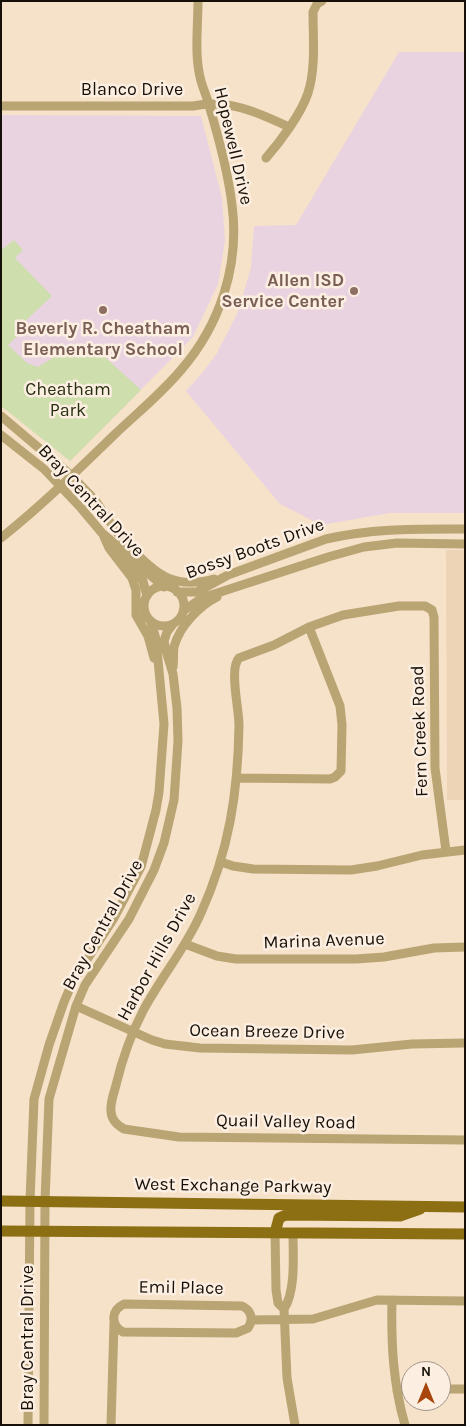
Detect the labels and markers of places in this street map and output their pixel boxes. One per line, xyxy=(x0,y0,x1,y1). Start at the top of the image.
place label: Allen ISD Service Center xyxy=(221,270,344,312)
marker: Allen ISD Service Center xyxy=(348,285,360,297)
marker: Beverly R. Cheatham Elementary School xyxy=(97,304,109,316)
place label: Beverly R. Cheatham Elementary School xyxy=(16,318,190,360)

